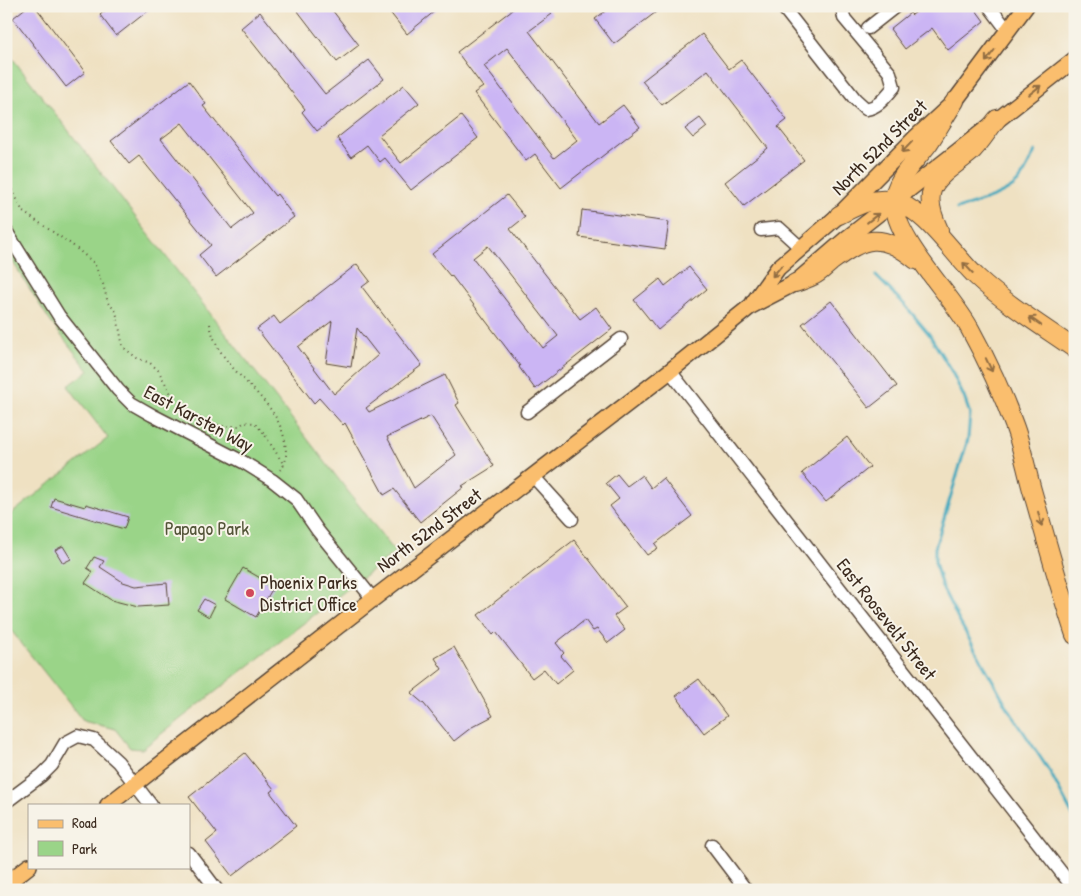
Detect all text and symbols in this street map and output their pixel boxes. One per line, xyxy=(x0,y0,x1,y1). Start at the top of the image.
one-way arrow xyxy=(984,49,995,62)
one-way arrow xyxy=(1029,84,1042,95)
street label: North 52nd Street xyxy=(825,93,933,201)
one-way arrow xyxy=(901,140,913,153)
one-way arrow xyxy=(866,213,879,224)
one-way arrow xyxy=(962,261,974,274)
one-way arrow xyxy=(771,265,782,278)
one-way arrow xyxy=(1028,316,1042,326)
one-way arrow xyxy=(984,357,994,372)
street label: East Karsten Way xyxy=(140,378,258,458)
street label: North 52nd Street xyxy=(371,482,487,578)
one-way arrow xyxy=(1036,510,1045,526)
park label: Papago Park xyxy=(165,515,249,541)
street label: East Roosevelt Street xyxy=(831,553,943,686)
place label: Phoenix Parks District Office xyxy=(260,569,357,617)
marker: Phoenix Parks District Office xyxy=(244,587,256,599)
legend xyxy=(28,804,190,868)
text: Road xyxy=(72,812,97,833)
text: Park xyxy=(72,838,97,859)

